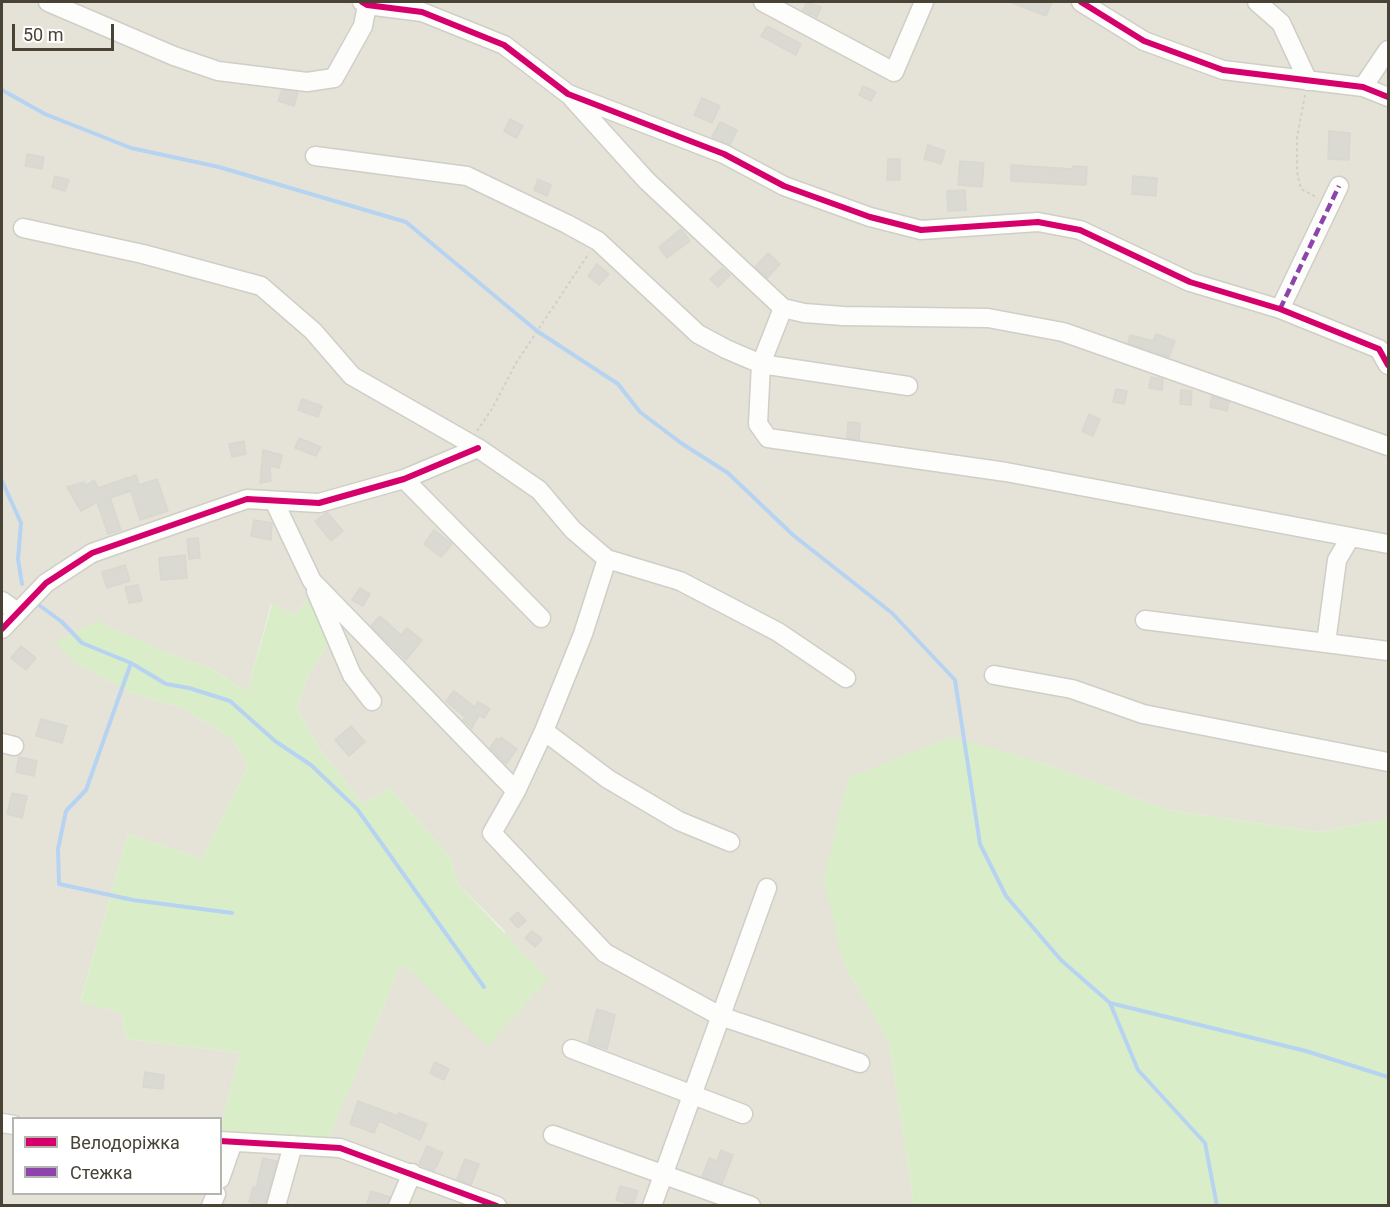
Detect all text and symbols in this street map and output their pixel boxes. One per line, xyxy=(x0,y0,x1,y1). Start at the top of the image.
scale bar xyxy=(15,12,117,50)
text: 50 m xyxy=(23,24,63,45)
legend xyxy=(12,1117,222,1195)
text: Велодоріжка xyxy=(70,1132,180,1153)
text: Стежка xyxy=(70,1162,133,1183)

